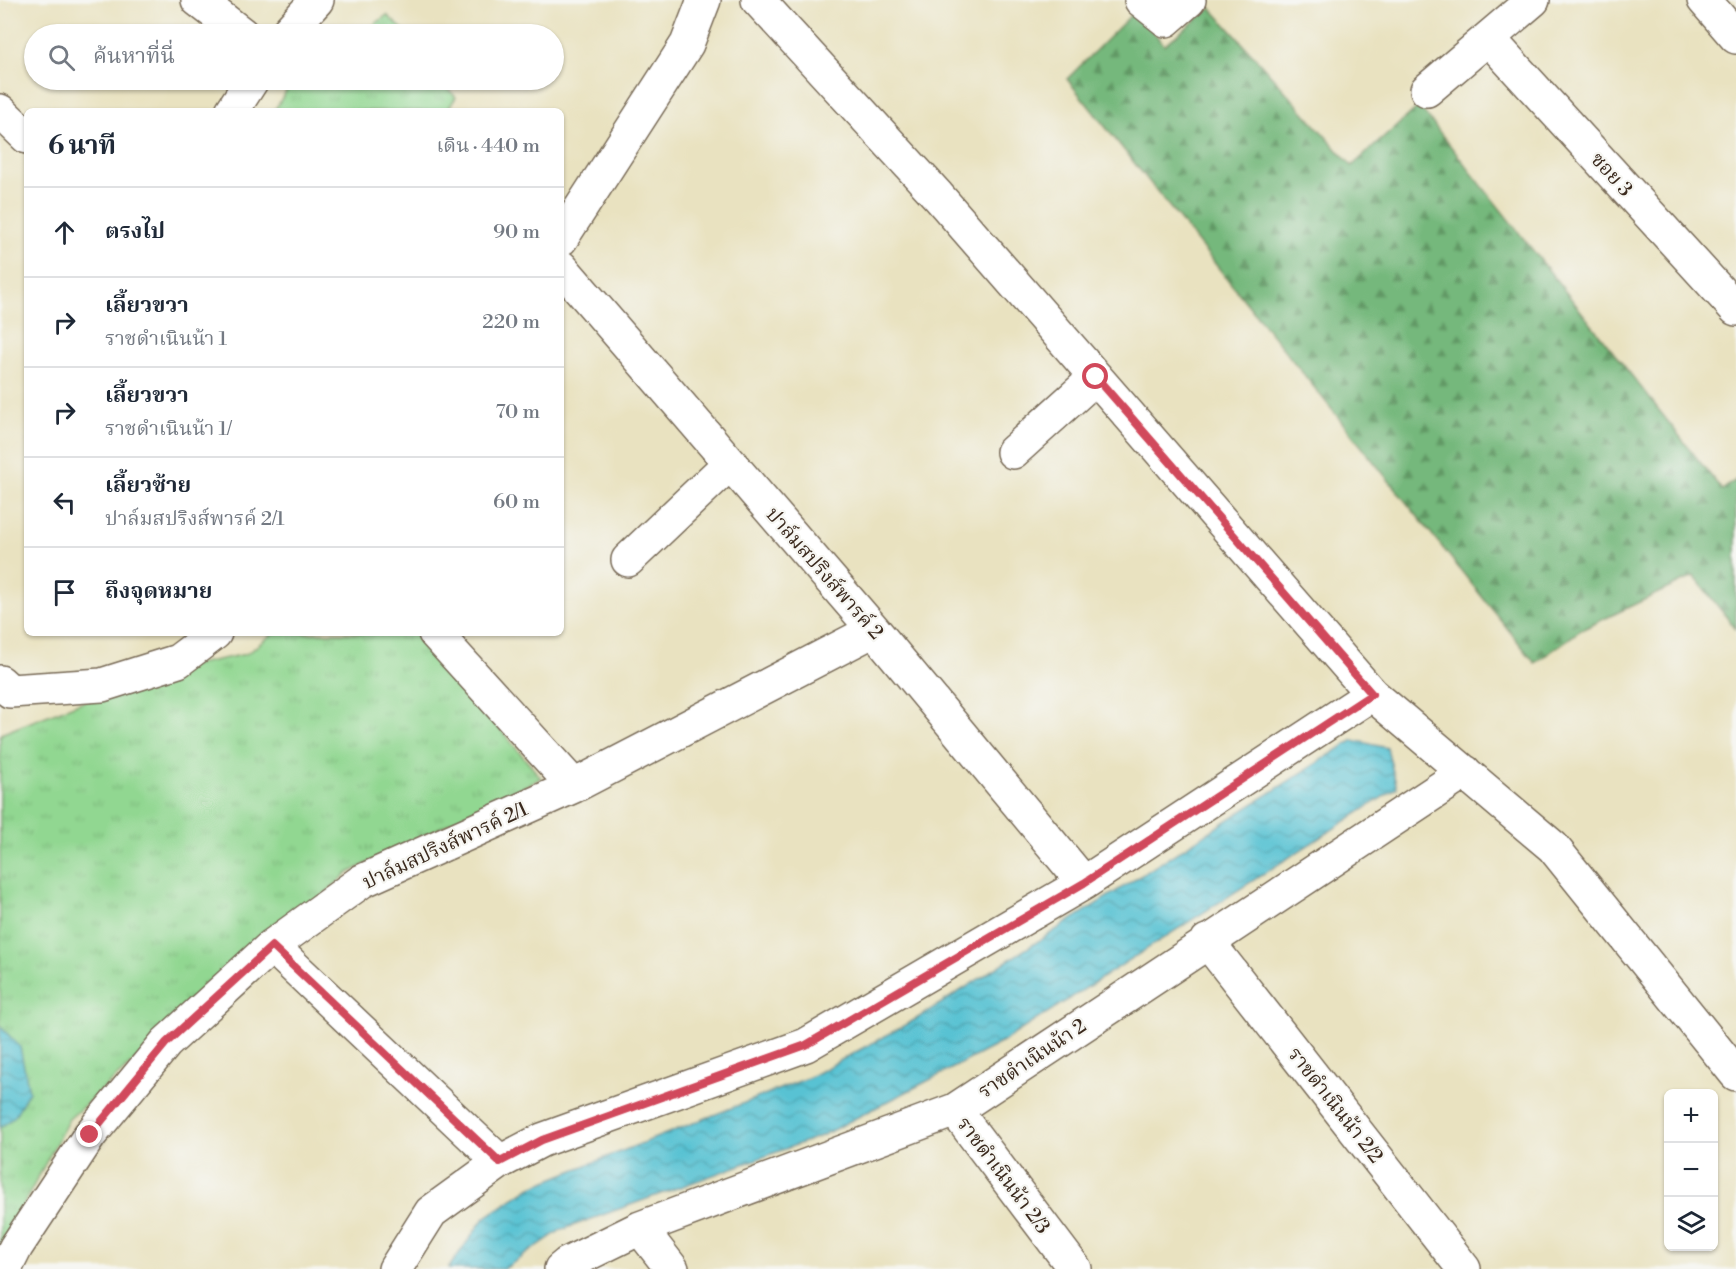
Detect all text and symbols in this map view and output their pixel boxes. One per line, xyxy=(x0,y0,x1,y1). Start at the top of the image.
search box xyxy=(24,24,564,90)
icon: search xyxy=(45,41,78,74)
text: ค้นหาที่นี่ xyxy=(93,43,175,70)
text: 6 นาที xyxy=(48,130,116,162)
text: เดิน · 440 m xyxy=(437,134,540,159)
street label: ซอย 3 xyxy=(1585,148,1637,202)
icon: ahead xyxy=(48,216,81,249)
text: ตรงไป xyxy=(105,218,165,245)
text: 90 m xyxy=(493,220,540,245)
text: เลี้ยวขวา xyxy=(105,292,189,319)
icon: right xyxy=(48,306,81,339)
text: 220 m xyxy=(482,310,540,335)
text: ราชดำเนินน้า 1 xyxy=(105,327,227,352)
route start xyxy=(1082,363,1108,389)
text: เลี้ยวขวา xyxy=(105,382,189,409)
icon: right xyxy=(48,396,81,429)
text: 70 m xyxy=(496,400,540,425)
text: ราชดำเนินน้า 1/ xyxy=(105,417,231,442)
text: เลี้ยวซ้าย xyxy=(105,472,191,499)
icon: left xyxy=(48,486,81,519)
text: 60 m xyxy=(493,490,540,515)
street label: ปาล์มสปริงส์พารค์ 2 xyxy=(760,503,888,645)
text: ปาล์มสปริงส์พารค์ 2/1 xyxy=(105,507,285,532)
icon: arrive xyxy=(48,576,81,609)
text: ถึงจุดหมาย xyxy=(105,578,212,605)
street label: ปาล์มสปริงส์พารค์ 2/1 xyxy=(359,797,533,896)
street label: ราชดำเนินน้า 2 xyxy=(974,1014,1092,1105)
street label: ราชดำเนินน้า 2/2 xyxy=(1282,1043,1388,1169)
map controls xyxy=(1664,1089,1718,1251)
button: + xyxy=(1664,1089,1718,1143)
street label: ราชดำเนินน้า 2/3 xyxy=(951,1113,1055,1239)
route end xyxy=(76,1121,102,1147)
button: − xyxy=(1664,1143,1718,1197)
button: layers xyxy=(1664,1197,1718,1251)

